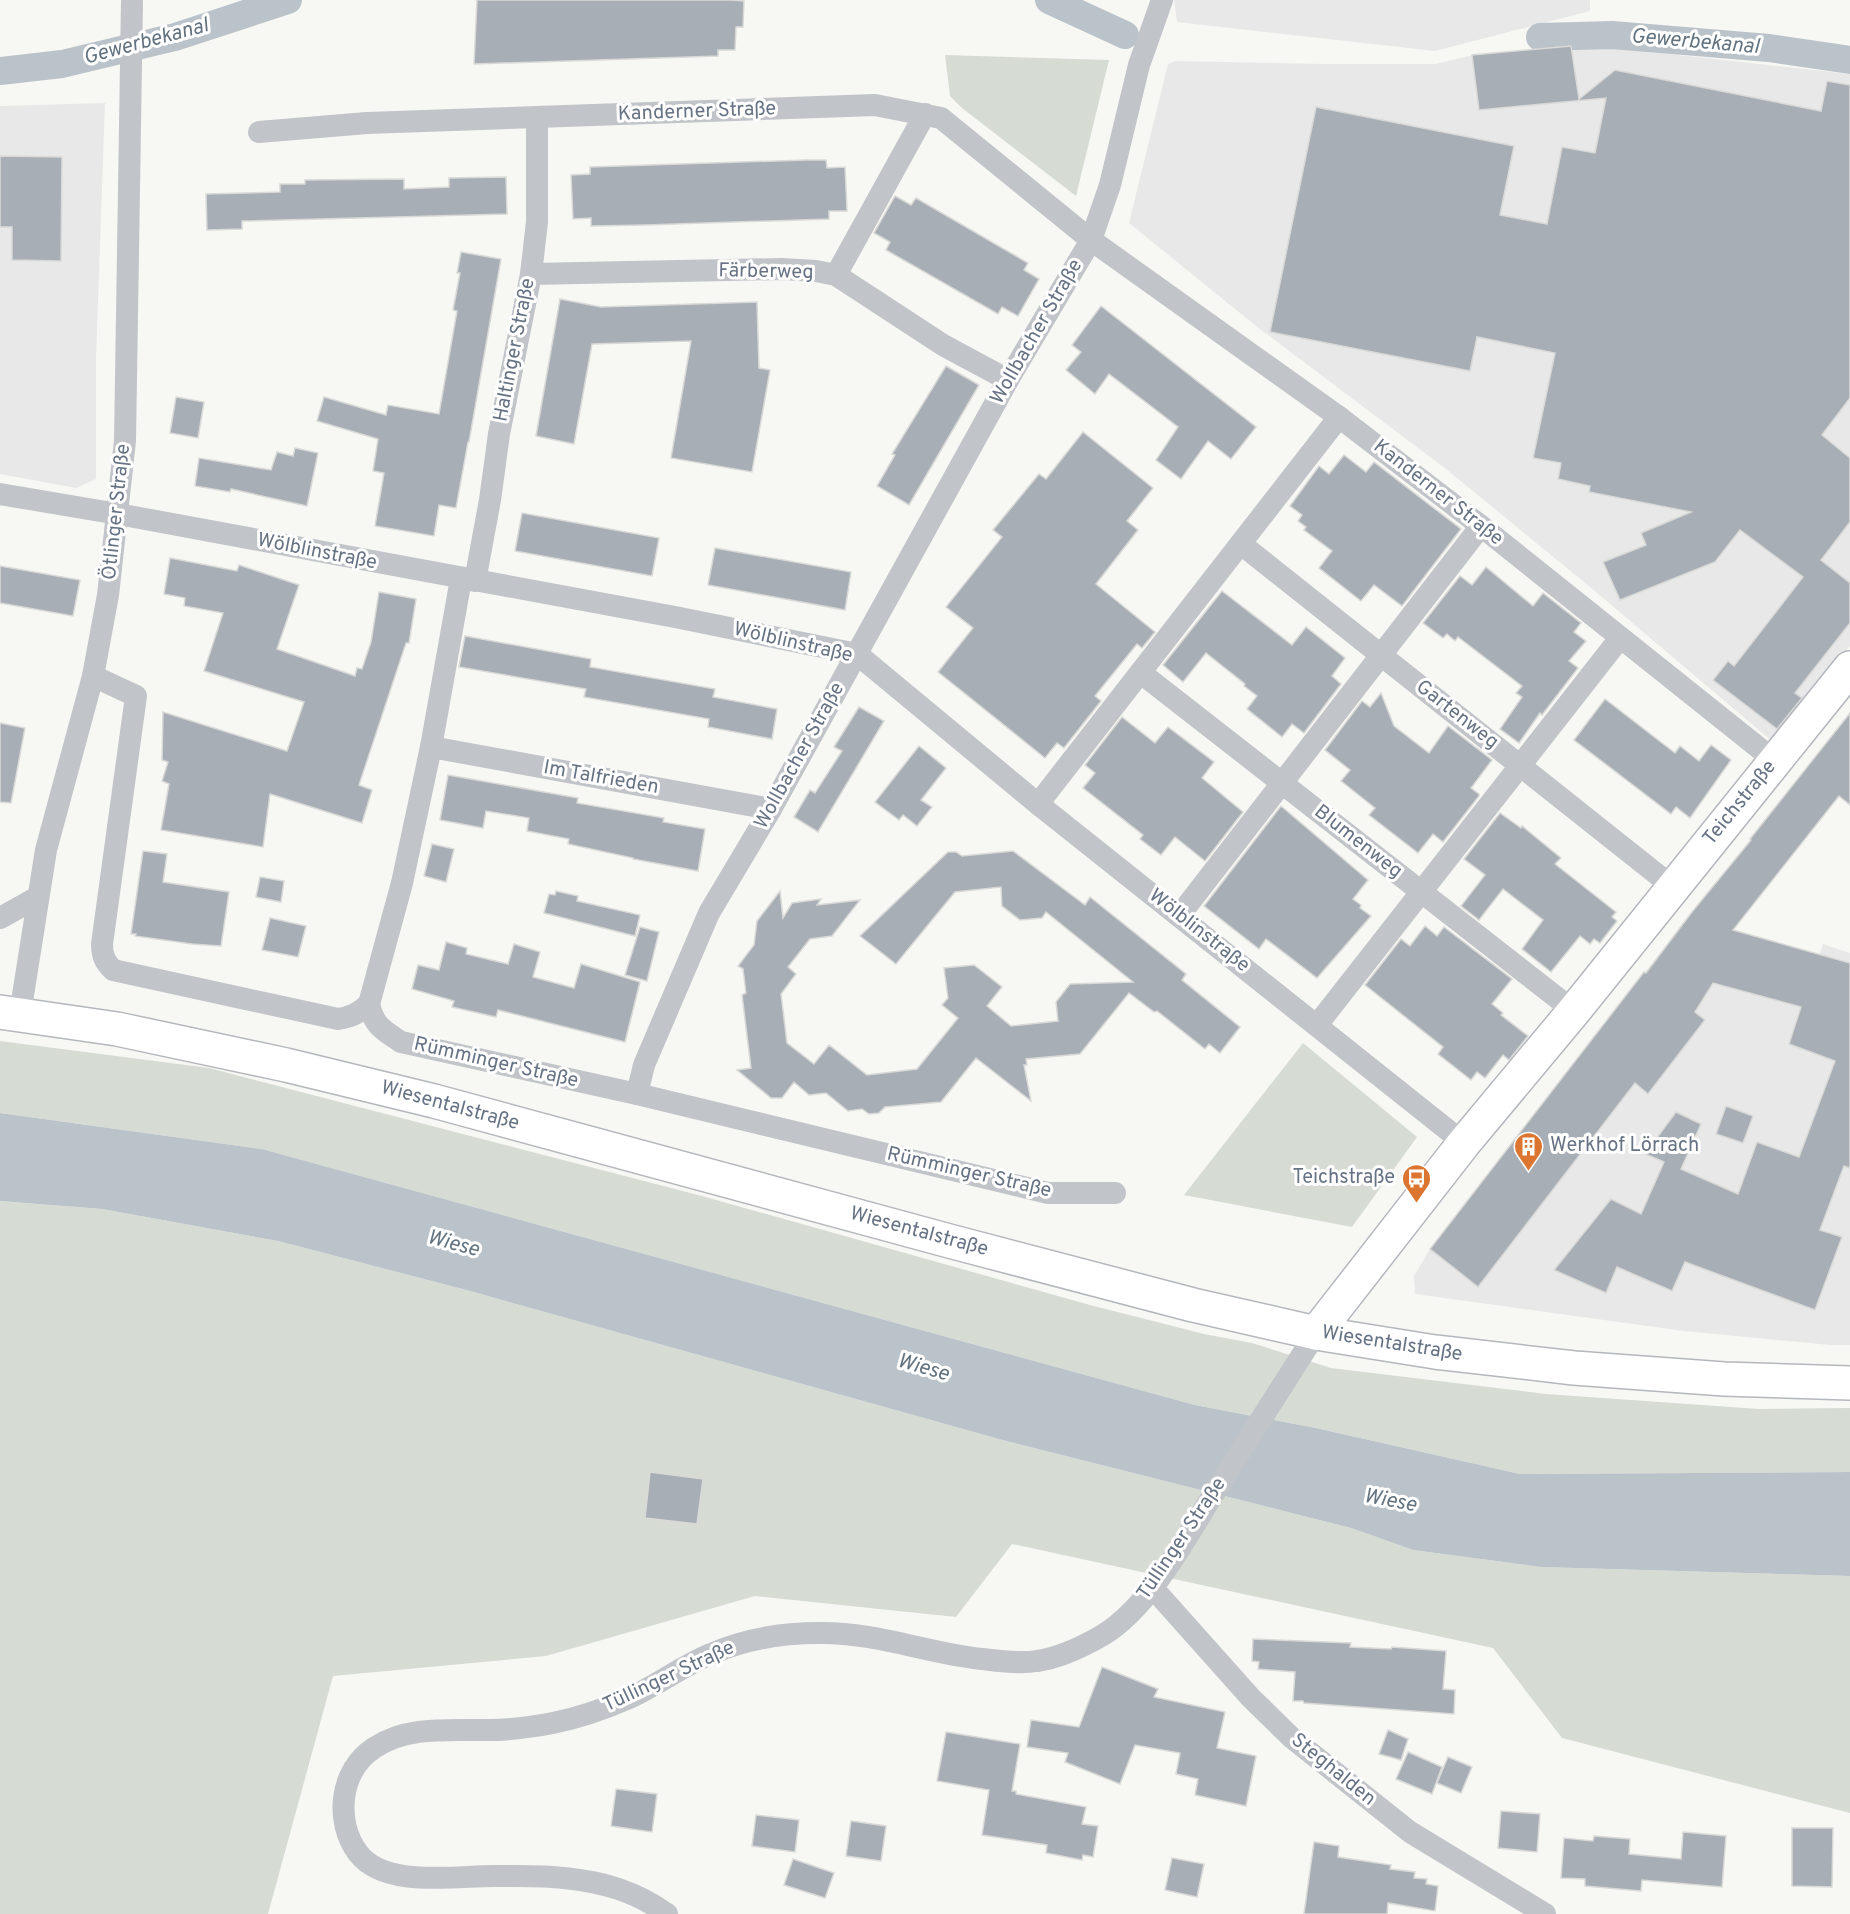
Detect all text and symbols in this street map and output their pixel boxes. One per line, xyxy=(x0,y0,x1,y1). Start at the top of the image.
water label: Gewerbekanal xyxy=(81,12,213,72)
water label: Gewerbekanal xyxy=(1630,23,1762,61)
street label: Kanderner Straße xyxy=(617,96,777,128)
street label: Wollbacher Straße xyxy=(985,255,1089,409)
street label: Färberweg xyxy=(718,258,814,286)
street label: Haltinger Straße xyxy=(488,276,542,424)
street label: Kanderner Straße xyxy=(1368,434,1508,552)
street label: Ötlinger Straße xyxy=(96,443,137,581)
street label: Wölblinstraße xyxy=(255,528,379,576)
street label: Wölblinstraße xyxy=(731,617,855,669)
street label: Gartenweg xyxy=(1410,674,1504,756)
street label: Wollbacher Straße xyxy=(749,678,851,834)
street label: Im Talfrieden xyxy=(541,755,661,801)
street label: Teichstraße xyxy=(1698,755,1782,851)
street label: Blumenweg xyxy=(1308,799,1408,885)
street label: Wölblinstraße xyxy=(1143,883,1255,979)
street label: Rümminger Straße xyxy=(411,1031,581,1095)
street label: Wiesentalstraße xyxy=(378,1075,522,1137)
building icon: Werkhof Lörrach xyxy=(1513,1130,1545,1172)
place label: Werkhof Lörrach xyxy=(1550,1133,1699,1159)
street label: Rümminger Straße xyxy=(884,1141,1054,1205)
bus stop icon: Teichstraße xyxy=(1400,1162,1432,1204)
place label: Teichstraße xyxy=(1292,1165,1395,1191)
street label: Wiesentalstraße xyxy=(847,1201,991,1263)
water label: Wiese xyxy=(424,1224,483,1264)
street label: Wiesentalstraße xyxy=(1320,1320,1464,1368)
water label: Wiese xyxy=(894,1348,953,1389)
street label: Tüllinger Straße xyxy=(1131,1473,1233,1605)
water label: Wiese xyxy=(1362,1483,1420,1519)
street label: Tüllinger Straße xyxy=(599,1635,739,1719)
street label: Steghalden xyxy=(1285,1728,1381,1812)

